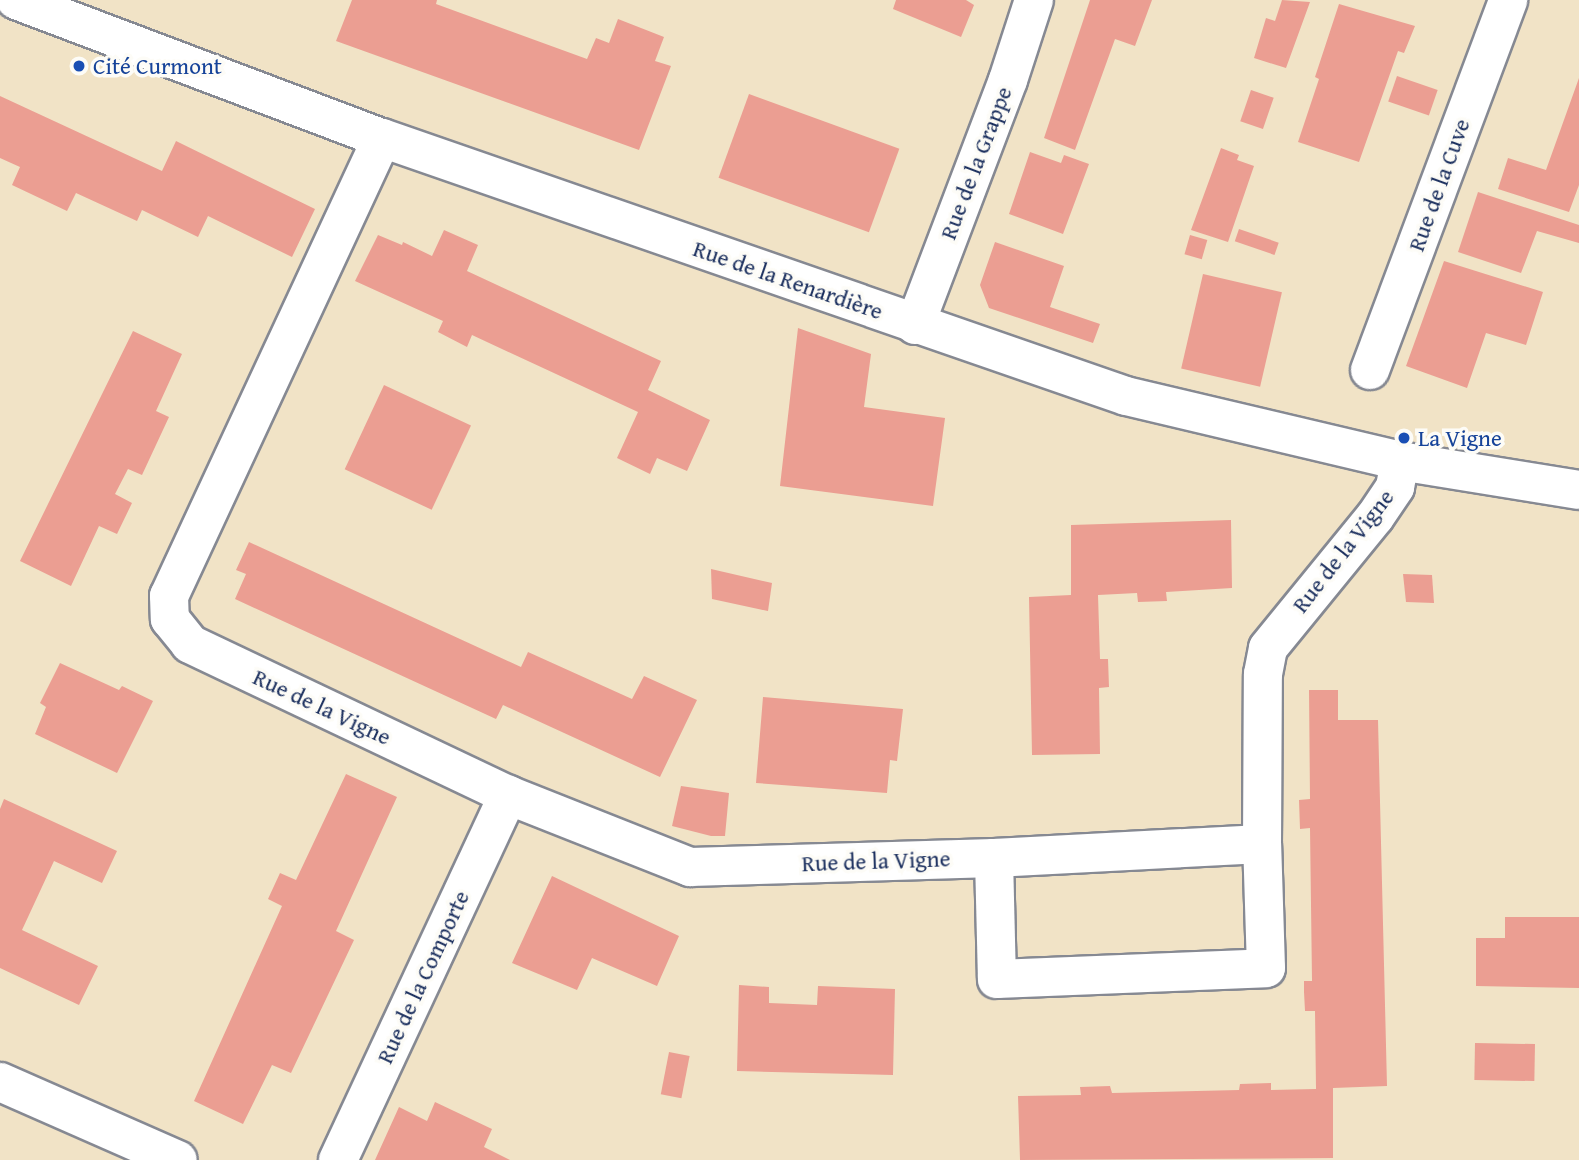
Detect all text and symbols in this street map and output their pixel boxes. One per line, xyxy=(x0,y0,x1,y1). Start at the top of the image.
place label: Cité Curmont xyxy=(93,52,222,80)
marker: Cité Curmont xyxy=(71,58,87,74)
street label: Rue de la Grappe xyxy=(934,83,1018,243)
street label: Rue de la Cuve xyxy=(1402,115,1476,255)
street label: Rue de la Renardière xyxy=(690,235,886,325)
place label: La Vigne xyxy=(1418,424,1502,452)
marker: La Vigne xyxy=(1396,430,1412,446)
street label: Rue de la Vigne xyxy=(1286,484,1400,618)
street label: Rue de la Vigne xyxy=(249,663,395,751)
street label: Rue de la Vigne xyxy=(801,845,951,877)
street label: Rue de la Comporte xyxy=(371,886,475,1068)

